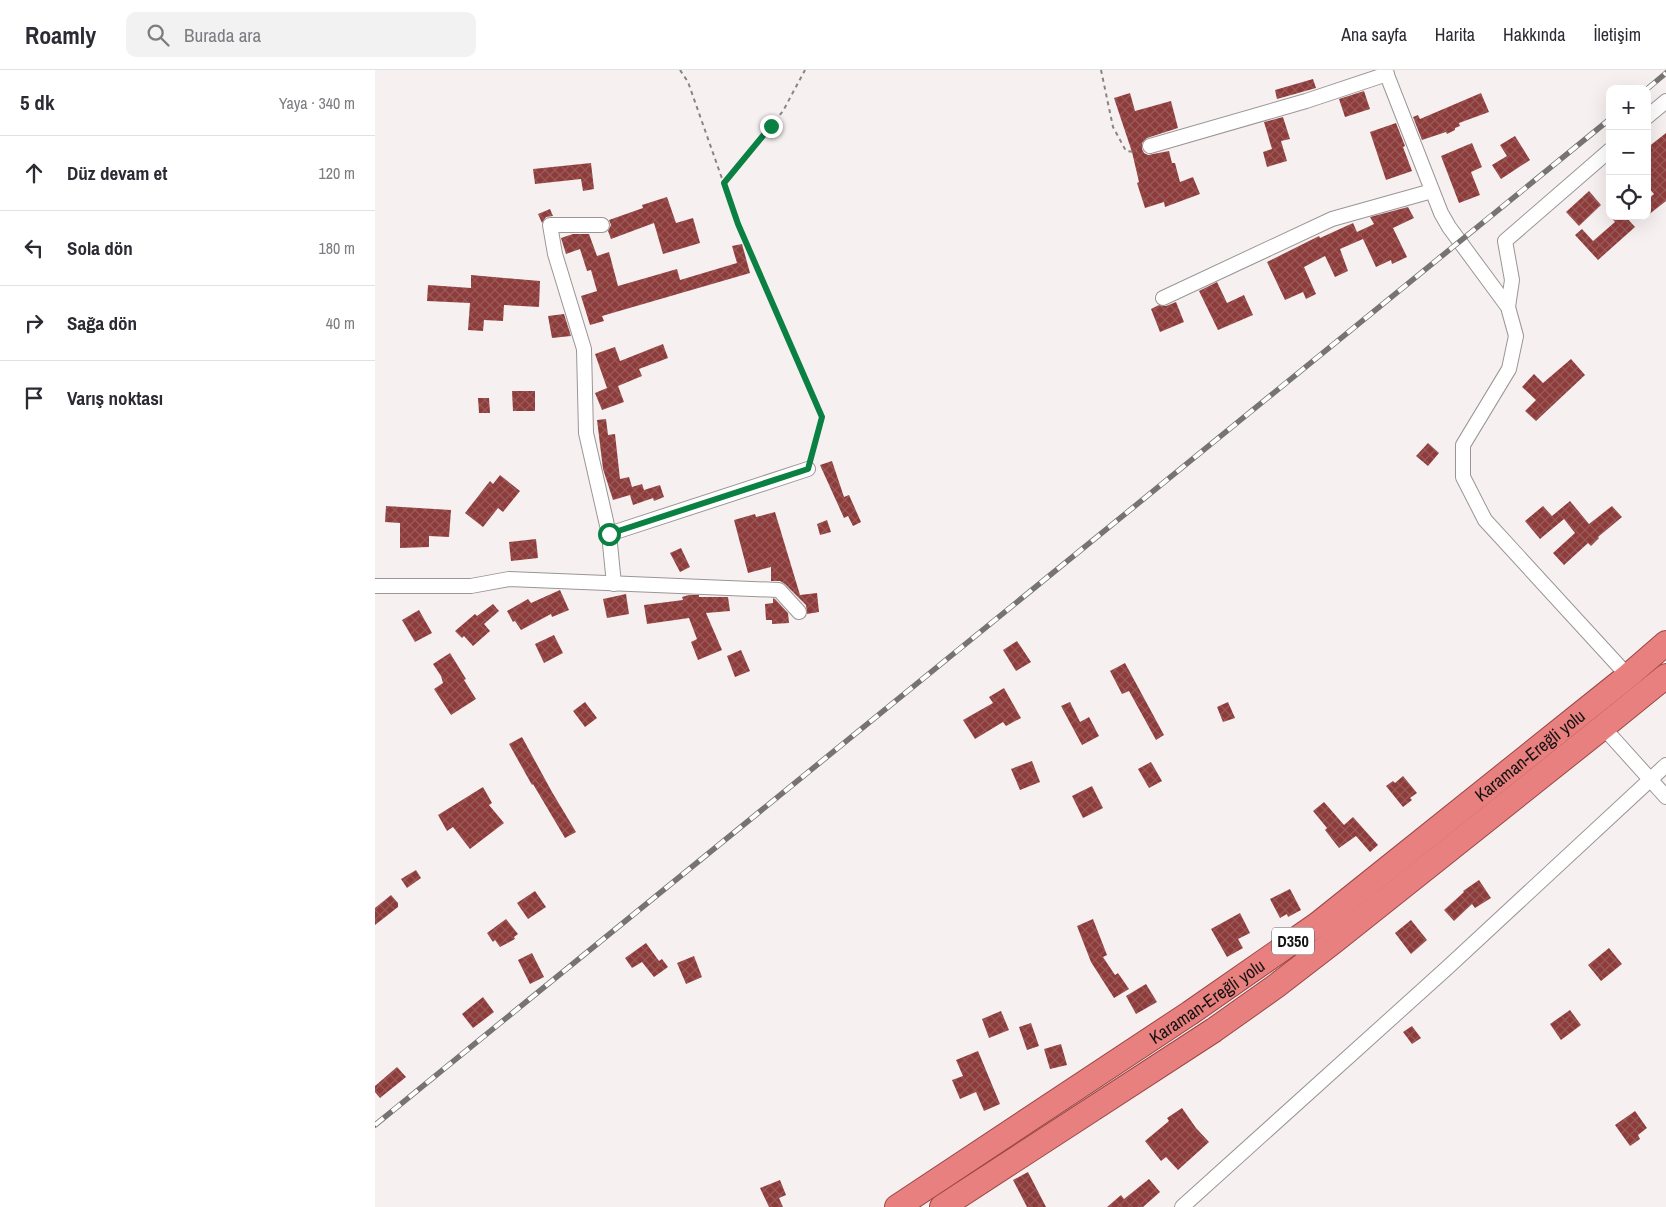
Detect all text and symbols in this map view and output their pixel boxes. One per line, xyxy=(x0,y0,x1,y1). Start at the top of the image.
search box xyxy=(126,12,476,57)
text: Roamly xyxy=(25,19,96,51)
icon: search xyxy=(144,21,172,49)
text: Burada ara xyxy=(184,22,261,48)
text: Ana sayfa xyxy=(1341,22,1407,47)
text: Harita xyxy=(1435,22,1475,47)
text: Hakkında xyxy=(1503,22,1565,47)
text: İletişim xyxy=(1593,22,1641,47)
map controls xyxy=(1606,85,1651,220)
button: + xyxy=(1606,85,1651,130)
text: 5 dk xyxy=(20,88,54,117)
text: Yaya · 340 m xyxy=(279,92,355,114)
route end xyxy=(760,115,783,138)
button: − xyxy=(1606,130,1651,175)
icon: ahead xyxy=(20,159,48,187)
text: Düz devam et xyxy=(67,160,167,186)
text: 120 m xyxy=(319,162,355,184)
button: locate xyxy=(1606,175,1651,220)
icon: left xyxy=(20,234,48,262)
text: Sola dön xyxy=(67,235,133,261)
text: 180 m xyxy=(319,237,355,259)
icon: right xyxy=(20,309,48,337)
text: Sağa dön xyxy=(67,310,137,336)
text: 40 m xyxy=(326,312,355,334)
icon: arrive xyxy=(20,384,48,412)
text: Varış noktası xyxy=(67,385,163,411)
route start xyxy=(598,523,621,546)
street label: Karaman-Ereğli yolu xyxy=(1469,703,1590,807)
road number: D350 xyxy=(1272,928,1314,954)
street label: Karaman-Ereğli yolu xyxy=(1144,953,1269,1049)

